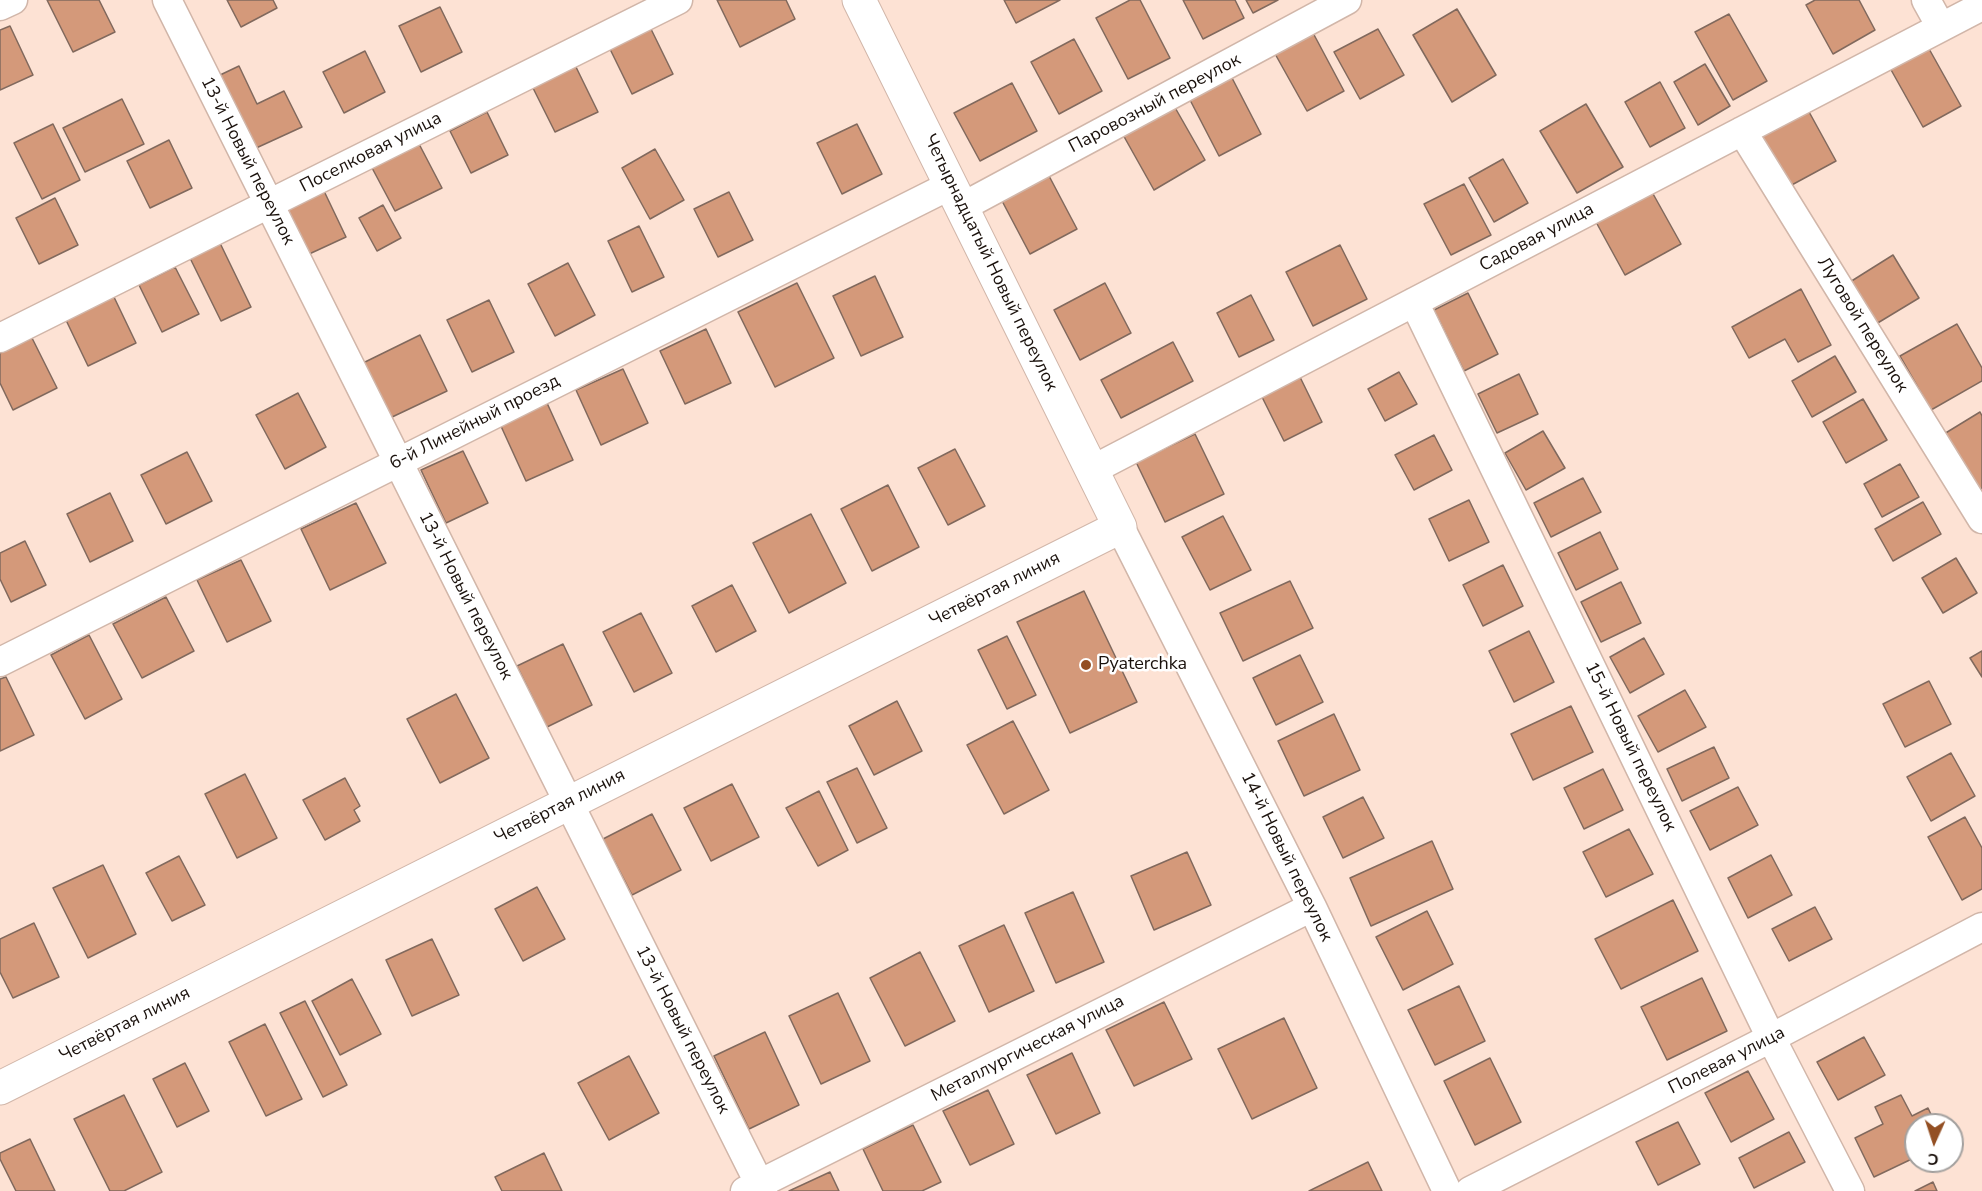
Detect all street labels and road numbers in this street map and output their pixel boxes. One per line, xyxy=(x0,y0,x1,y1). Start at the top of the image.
street label: Паровозный переулок xyxy=(1065,50,1245,158)
street label: 13-й Новый переулок xyxy=(195,73,299,249)
street label: Поселковая улица xyxy=(297,108,445,198)
street label: Четырнадцатый Новый переулок xyxy=(918,131,1062,395)
street label: Садовая улица xyxy=(1476,199,1598,277)
street label: Луговой переулок xyxy=(1812,253,1912,397)
street label: 6-й Линейный проезд xyxy=(386,371,564,475)
street label: 13-й Новый переулок xyxy=(413,508,517,684)
street label: Четвёртая линия xyxy=(926,548,1064,632)
street label: 15-й Новый переулок xyxy=(1580,659,1680,835)
street label: Четвёртая линия xyxy=(491,765,629,849)
street label: 14-й Новый переулок xyxy=(1236,769,1336,945)
street label: 13-й Новый переулок xyxy=(630,942,734,1118)
street label: Четвёртая линия xyxy=(56,983,194,1067)
street label: Металлургическая улица xyxy=(928,991,1128,1107)
street label: Полевая улица xyxy=(1665,1022,1789,1100)

